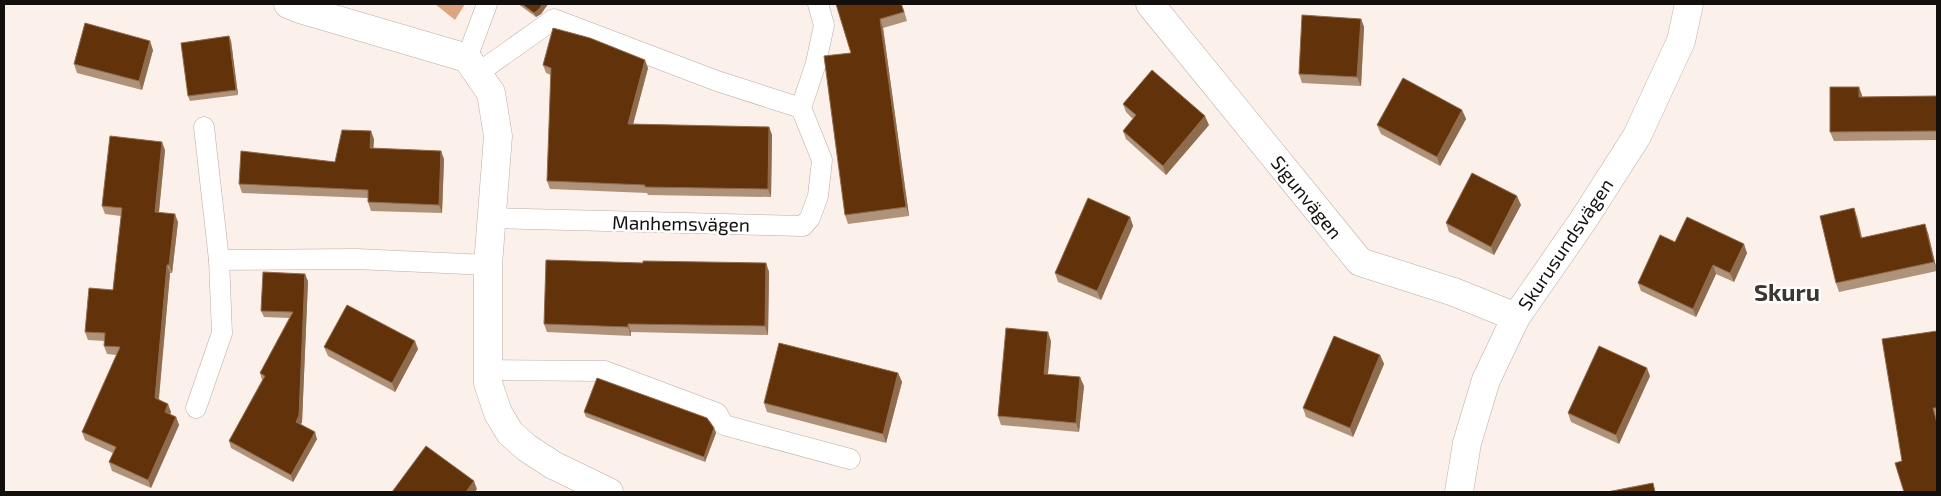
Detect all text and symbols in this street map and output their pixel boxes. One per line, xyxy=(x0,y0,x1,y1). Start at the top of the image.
street label: Sigunvägen xyxy=(1267,151,1347,243)
street label: Skurusundsvägen xyxy=(1512,174,1618,314)
street label: Manhemsvägen xyxy=(612,210,750,236)
district label: Skuru xyxy=(1754,277,1820,306)

